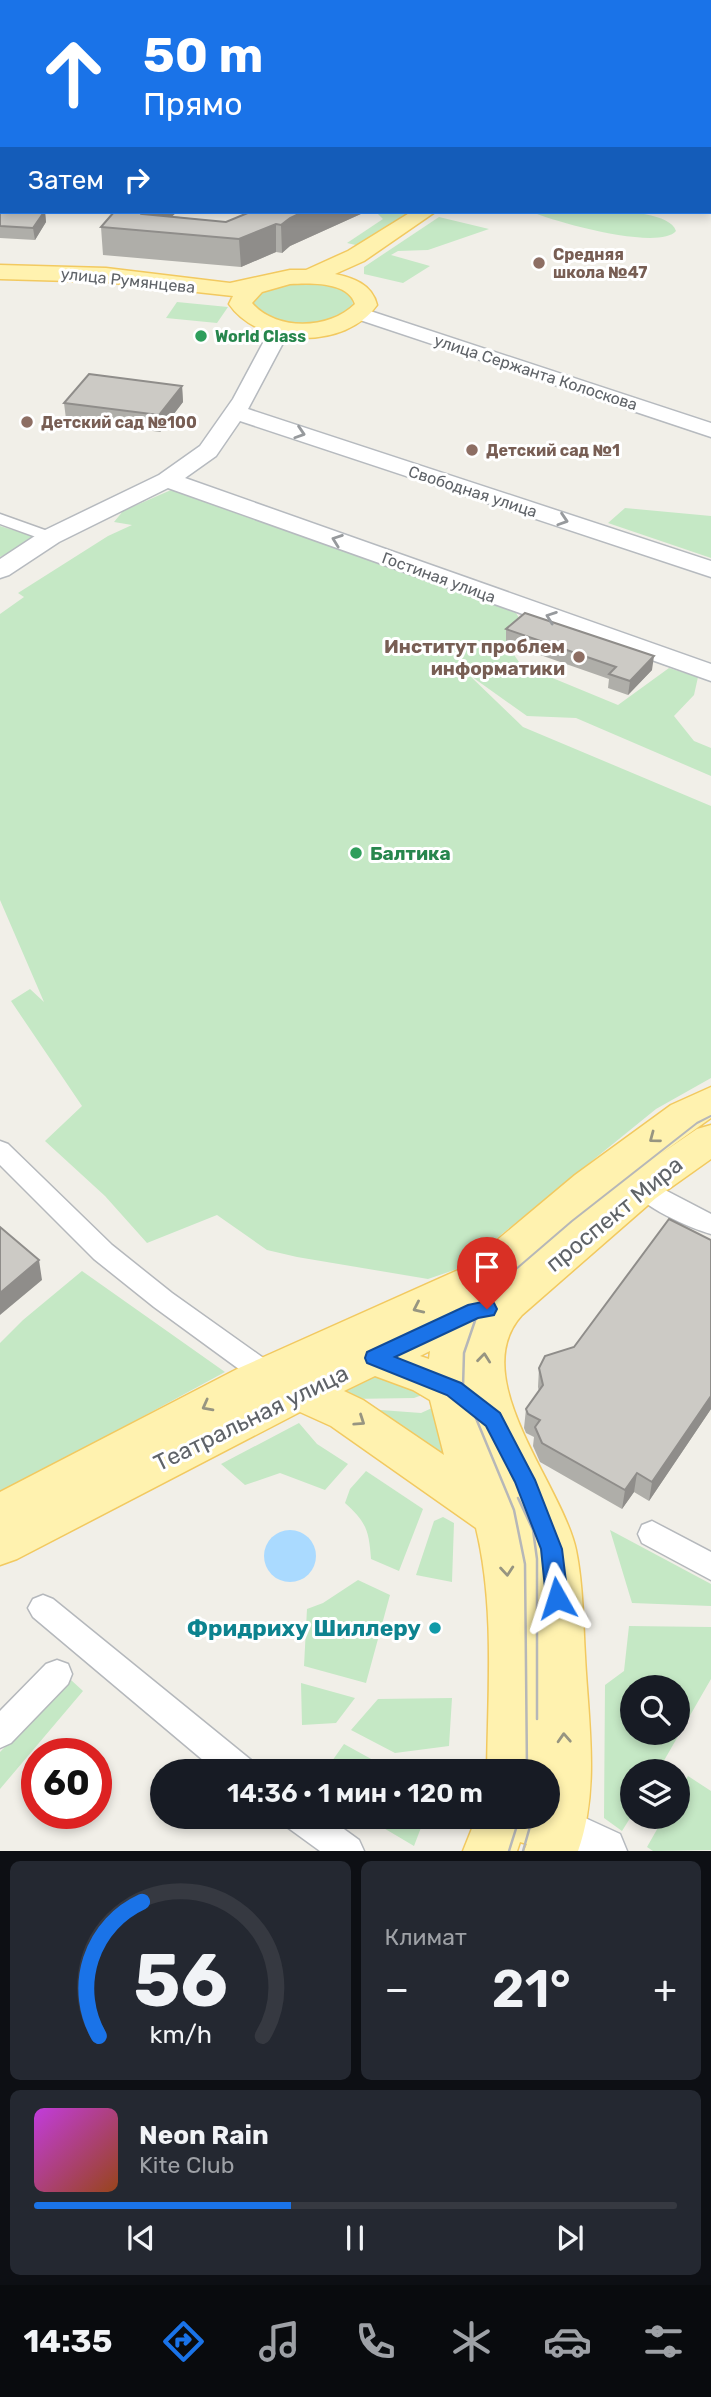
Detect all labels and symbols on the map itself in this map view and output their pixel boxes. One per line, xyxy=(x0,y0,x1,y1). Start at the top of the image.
place label: Средняя школа №47 xyxy=(553,245,647,282)
marker: Средняя школа №47 xyxy=(531,255,547,271)
street label: улица Румянцева xyxy=(60,264,196,297)
place label: World Class xyxy=(215,327,306,346)
marker: World Class xyxy=(193,328,209,344)
street label: улица Сержанта Колоскова xyxy=(432,331,640,414)
place label: Детский сад №100 xyxy=(41,413,197,432)
marker: Детский сад №100 xyxy=(19,414,35,430)
one-way arrow xyxy=(294,425,306,440)
place label: Детский сад №1 xyxy=(486,441,620,460)
marker: Детский сад №1 xyxy=(464,442,480,458)
street label: Свободная улица xyxy=(406,462,540,521)
one-way arrow xyxy=(556,512,568,526)
one-way arrow xyxy=(331,535,343,549)
street label: Гостиная улица xyxy=(379,548,498,607)
one-way arrow xyxy=(546,611,558,625)
place label: Институт проблем информатики xyxy=(384,635,565,680)
marker: Институт проблем информатики xyxy=(571,649,587,665)
place label: Балтика xyxy=(370,842,451,865)
marker: Балтика xyxy=(348,845,364,861)
one-way arrow xyxy=(649,1129,662,1142)
street label: проспект Мира xyxy=(540,1150,688,1278)
pin xyxy=(457,1237,517,1309)
one-way arrow xyxy=(413,1300,425,1314)
one-way arrow xyxy=(476,1353,491,1364)
street label: Театральная улица xyxy=(149,1359,353,1477)
one-way arrow xyxy=(201,1398,214,1411)
one-way arrow xyxy=(352,1413,365,1426)
position arrow xyxy=(520,1561,594,1635)
one-way arrow xyxy=(499,1565,514,1576)
place label: Фридриху Шиллеру xyxy=(187,1614,421,1642)
marker: Фридриху Шиллеру xyxy=(427,1620,443,1636)
one-way arrow xyxy=(557,1732,572,1743)
speed limit sign: 60 xyxy=(21,1738,112,1829)

